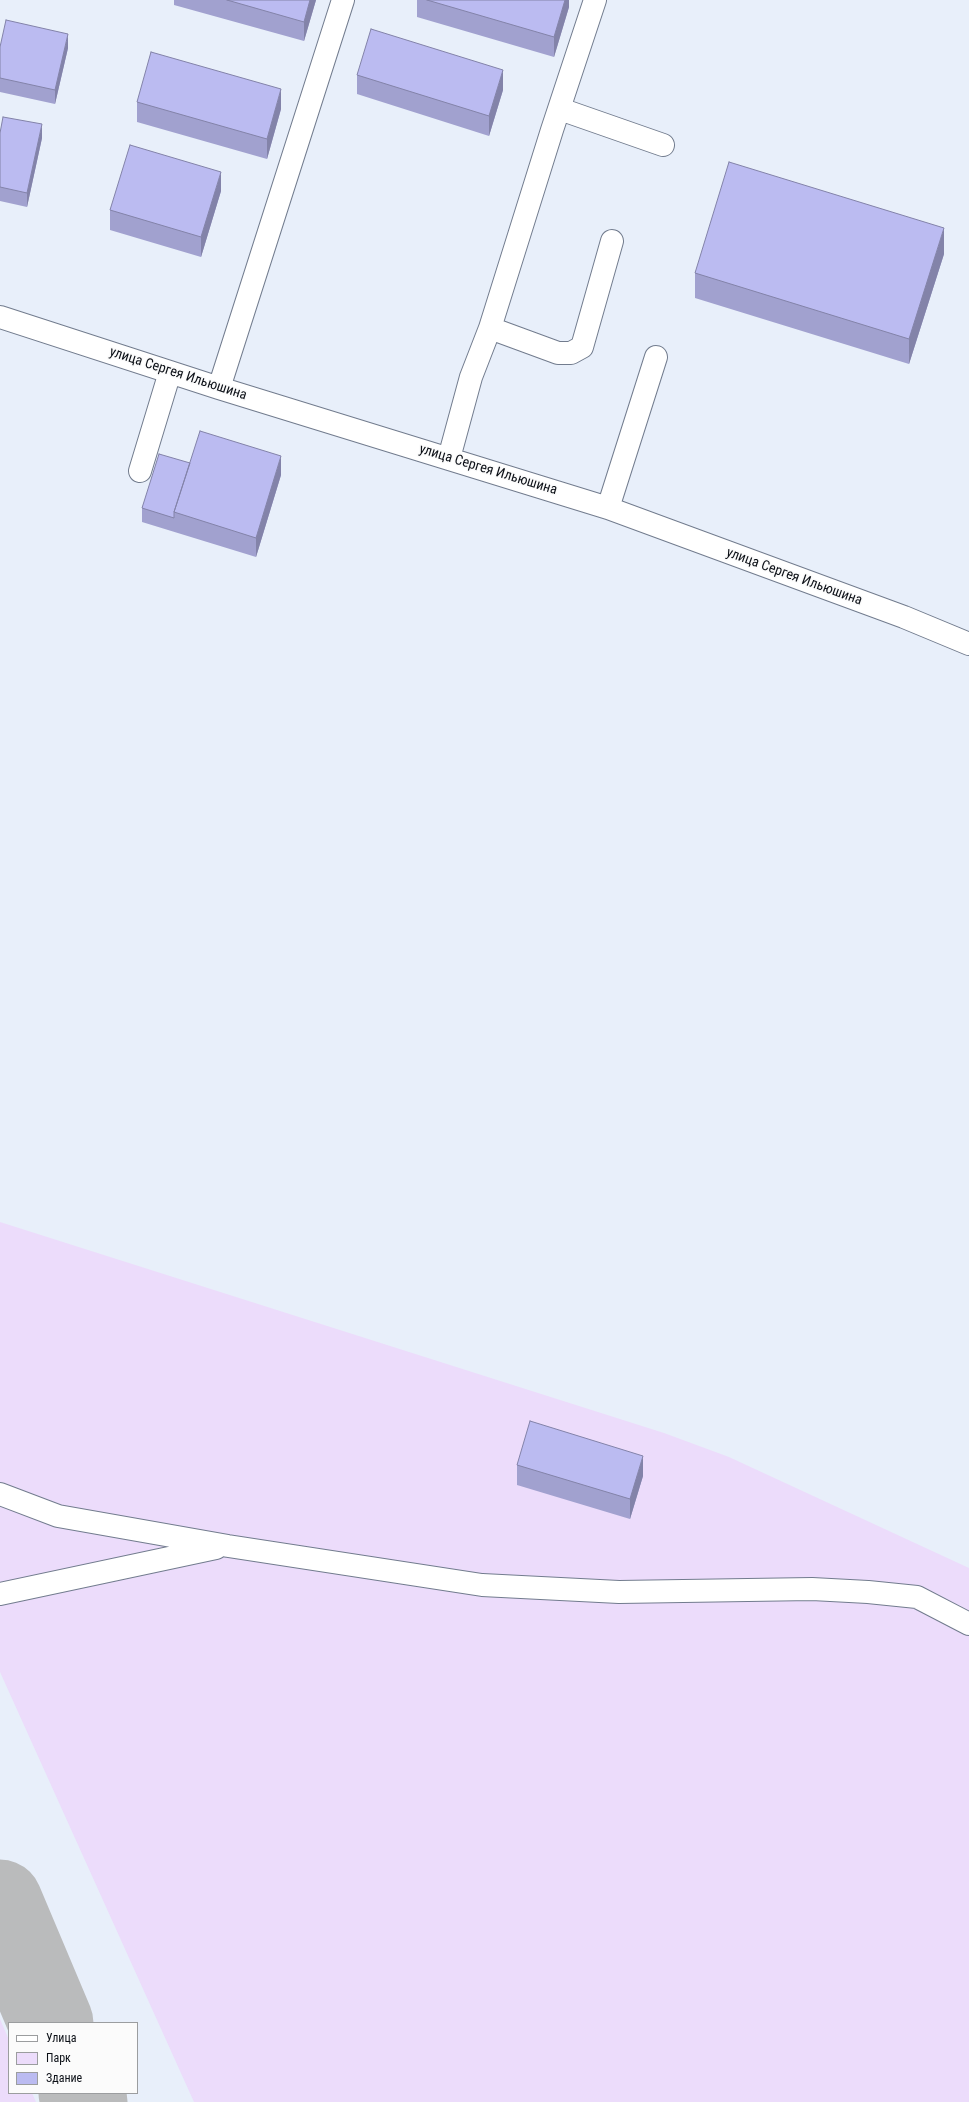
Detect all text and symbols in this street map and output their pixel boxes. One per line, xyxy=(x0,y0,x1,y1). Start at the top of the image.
street label: улица Сергея Ильюшина xyxy=(107,344,249,404)
street label: улица Сергея Ильюшина xyxy=(417,441,559,499)
street label: улица Сергея Ильюшина xyxy=(724,545,864,609)
legend xyxy=(8,2022,138,2094)
text: Улица xyxy=(46,2031,76,2045)
text: Парк xyxy=(46,2051,71,2065)
text: Здание xyxy=(46,2071,82,2085)

